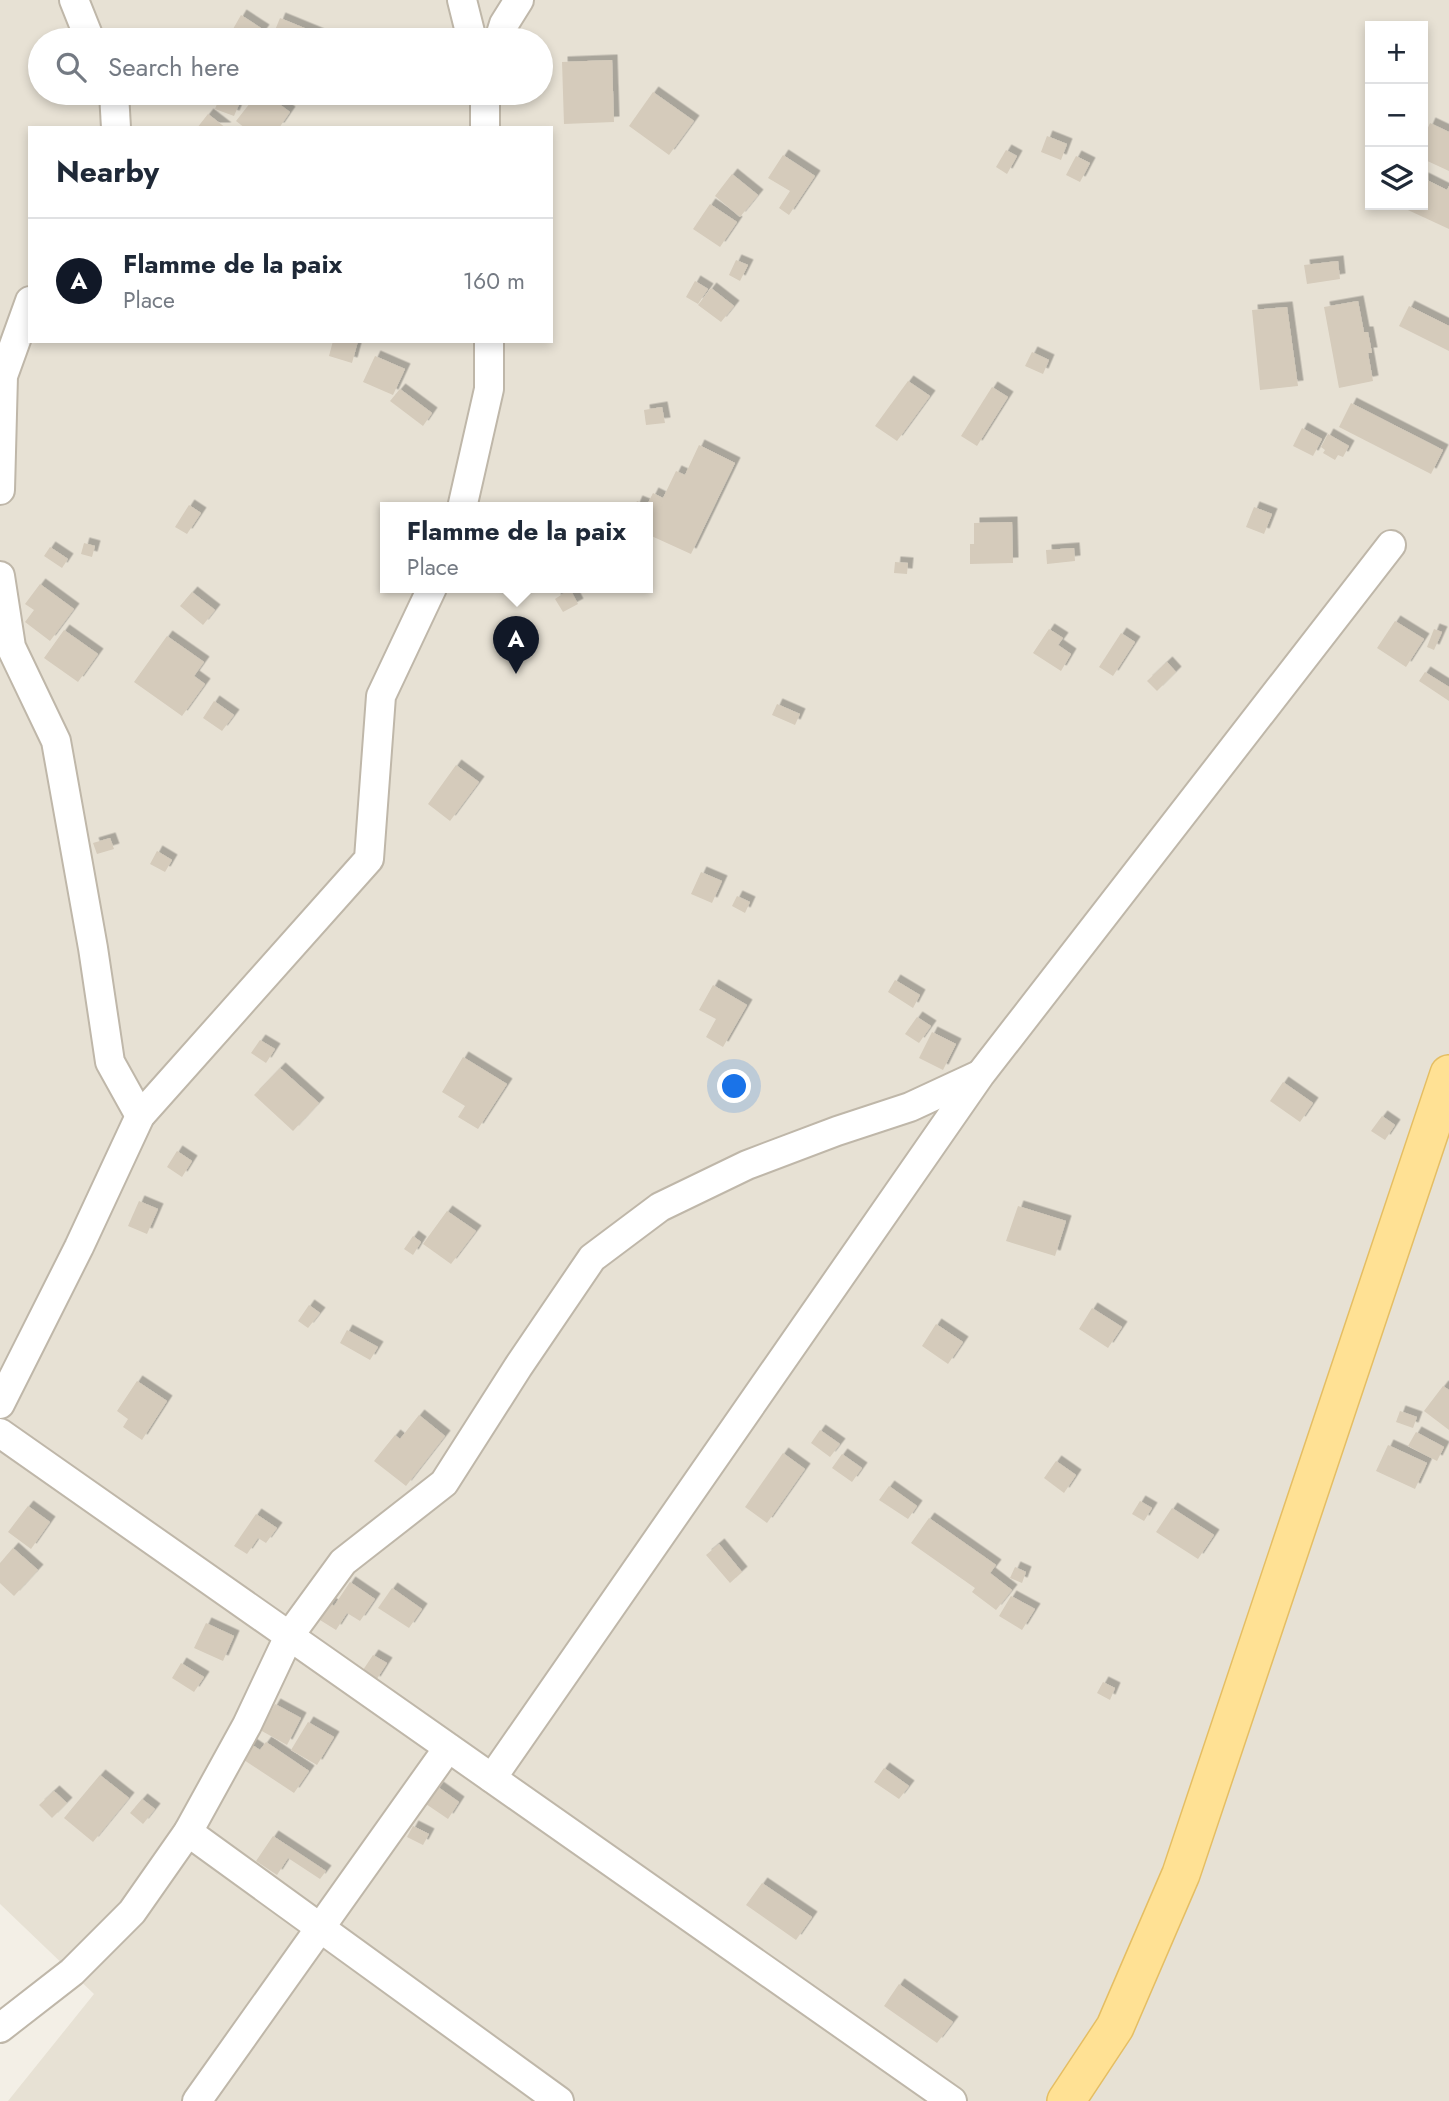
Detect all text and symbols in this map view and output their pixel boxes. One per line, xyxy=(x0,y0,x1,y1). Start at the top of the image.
map controls xyxy=(1365,21,1428,210)
button: + xyxy=(1365,21,1428,84)
search box xyxy=(28,28,553,105)
icon: search xyxy=(52,48,90,86)
text: Search here xyxy=(108,48,240,86)
button: − xyxy=(1365,84,1428,147)
button: layers xyxy=(1365,147,1428,210)
text: Nearby xyxy=(56,150,159,193)
text: Flamme de la paix xyxy=(123,245,342,283)
text: A xyxy=(71,264,87,298)
text: 160 m xyxy=(463,264,525,298)
text: Place xyxy=(123,283,175,317)
popup xyxy=(380,502,653,593)
text: Flamme de la paix xyxy=(407,512,626,550)
text: Place xyxy=(407,550,459,584)
pin: A xyxy=(493,616,539,674)
your location xyxy=(717,1069,751,1103)

